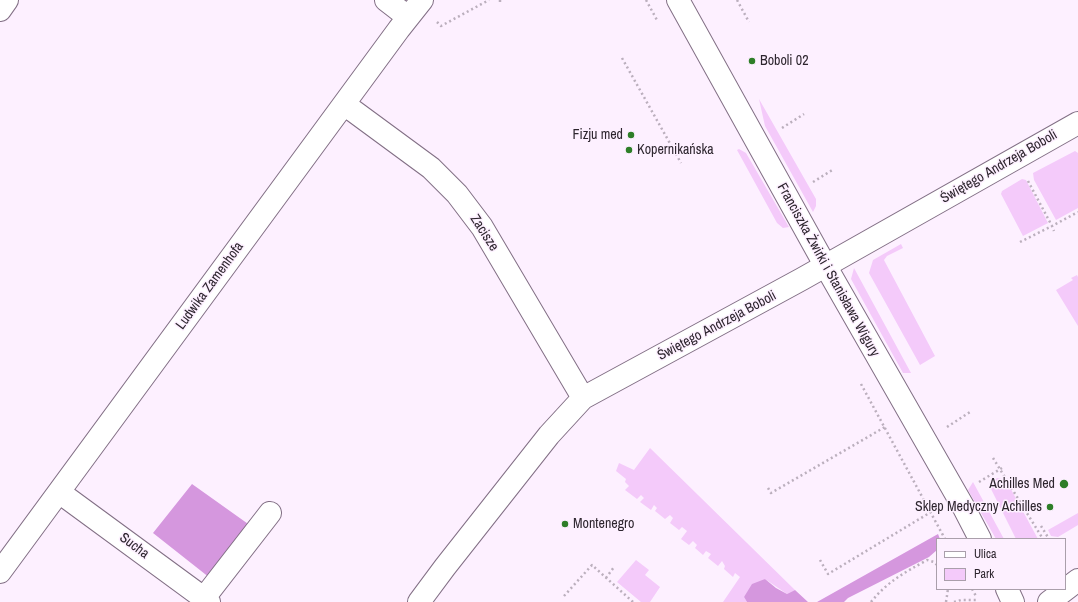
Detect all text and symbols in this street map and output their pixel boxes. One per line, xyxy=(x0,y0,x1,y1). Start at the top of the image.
place label: Boboli 02 xyxy=(760,53,809,69)
marker: Boboli 02 xyxy=(747,56,757,66)
place label: Fizju med xyxy=(573,127,623,143)
street label: Świętego Andrzeja Boboli xyxy=(938,127,1060,207)
marker: Fizju med xyxy=(626,130,636,140)
place label: Kopernikańska xyxy=(637,142,714,158)
marker: Kopernikańska xyxy=(624,145,634,155)
street label: Franciszka Żwirki i Stanisława Wigury xyxy=(773,180,883,360)
street label: Zacisze xyxy=(466,212,502,254)
street label: Ludwika Zamenhofa xyxy=(173,239,247,333)
street label: Świętego Andrzeja Boboli xyxy=(655,288,779,364)
place label: Achilles Med xyxy=(989,476,1055,492)
marker: Achilles Med xyxy=(1058,478,1070,490)
place label: Sklep Medyczny Achilles xyxy=(915,499,1042,515)
marker: Sklep Medyczny Achilles xyxy=(1045,502,1055,512)
place label: Montenegro xyxy=(573,516,634,532)
marker: Montenegro xyxy=(560,519,570,529)
street label: Sucha xyxy=(116,529,152,563)
legend xyxy=(936,538,1066,590)
text: Ulica xyxy=(974,546,996,562)
text: Park xyxy=(974,566,994,582)

